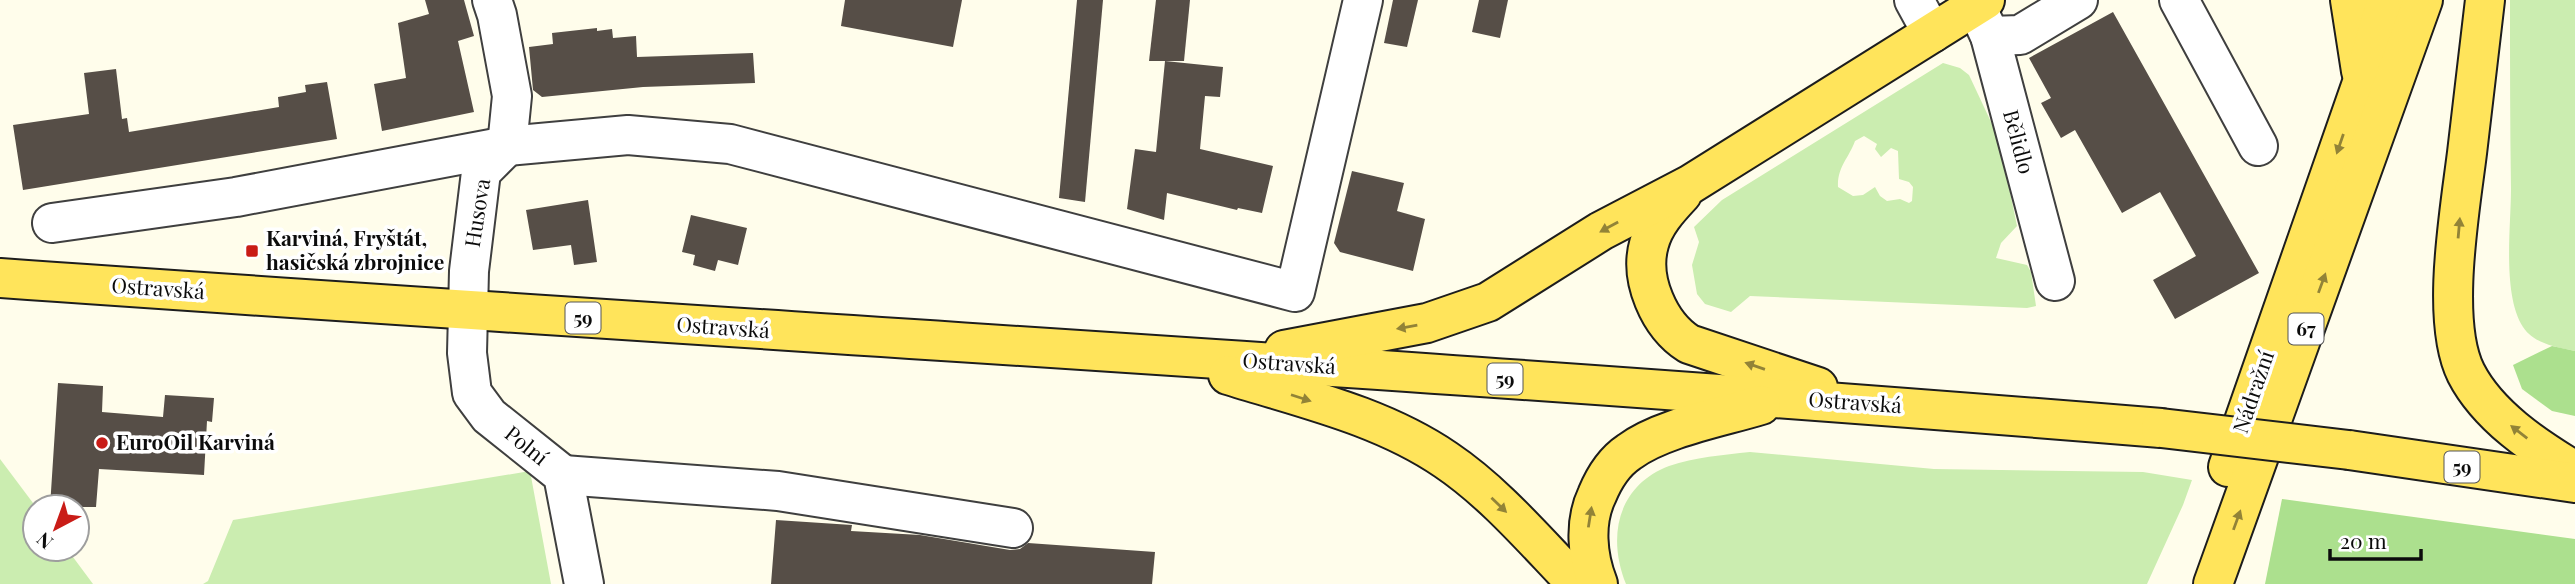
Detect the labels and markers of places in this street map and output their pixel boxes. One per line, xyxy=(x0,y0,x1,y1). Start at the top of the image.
place label: Karviná, Fryštát, hasičská zbrojnice xyxy=(266,223,444,275)
marker: Karviná, Fryštát, hasičská zbrojnice xyxy=(244,243,260,259)
place label: EuroOil Karviná xyxy=(116,427,275,455)
marker: EuroOil Karviná xyxy=(94,435,110,451)

